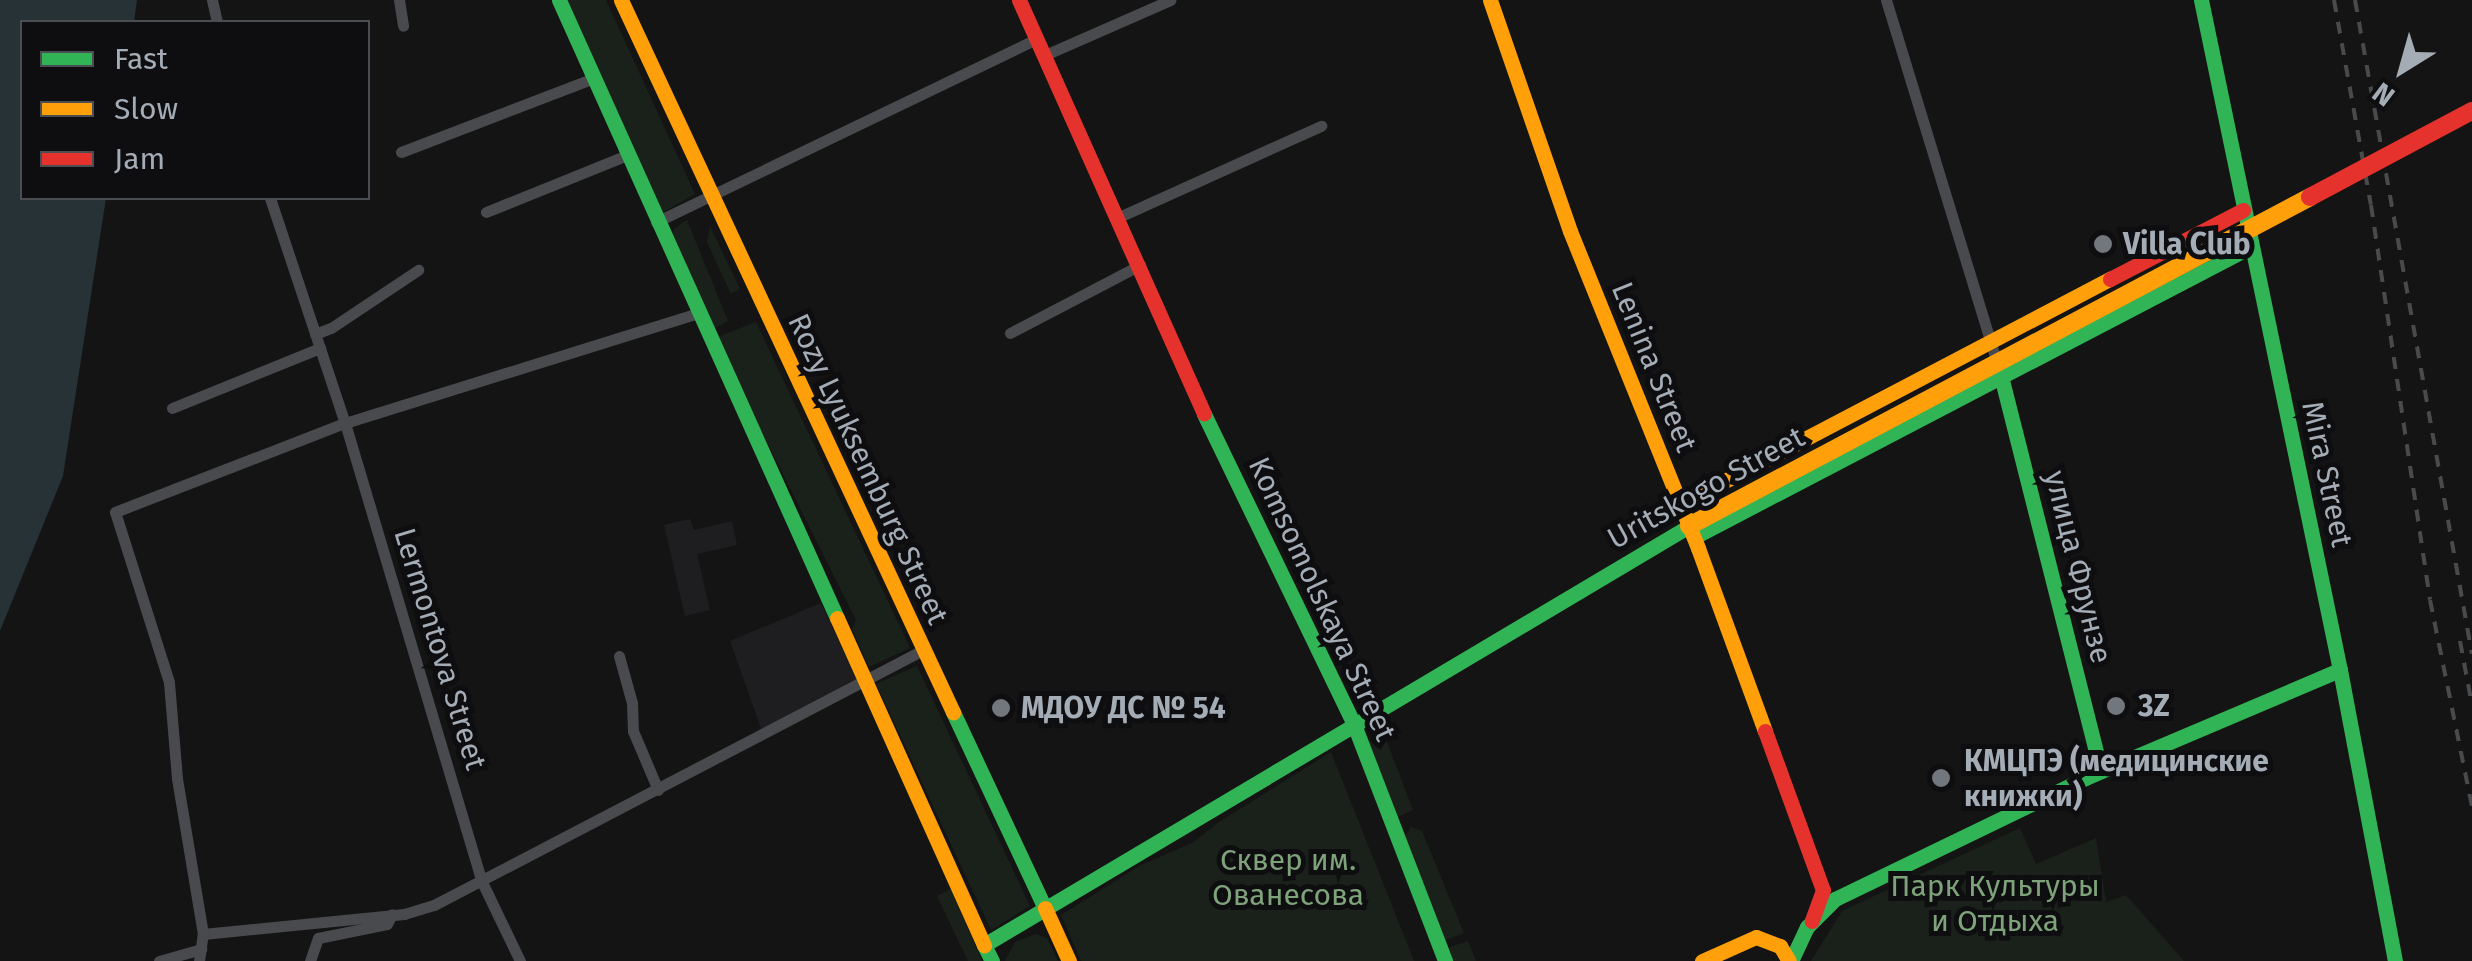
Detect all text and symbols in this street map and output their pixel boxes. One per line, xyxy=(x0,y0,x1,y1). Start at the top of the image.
legend xyxy=(20,20,370,200)
north arrow xyxy=(2352,20,2452,120)
text: Fast xyxy=(114,41,168,77)
text: N xyxy=(2366,76,2401,113)
text: Slow xyxy=(114,91,178,127)
text: Jam xyxy=(114,141,165,177)
place label: Villa Club xyxy=(2123,226,2251,262)
marker: Villa Club xyxy=(2092,233,2114,255)
street label: Lenina Street xyxy=(1604,277,1704,457)
street label: Rozy Lyuksemburg Street xyxy=(780,308,956,630)
street label: Mira Street xyxy=(2294,398,2360,550)
street label: Uritskogo Street xyxy=(1601,419,1811,557)
street label: Komsomolskaya Street xyxy=(1240,451,1404,747)
street label: улица Фрунзе xyxy=(2037,467,2119,667)
street label: Lermontova Street xyxy=(386,524,494,774)
place label: 3Z xyxy=(2138,688,2170,724)
place label: МДОУ ДС № 54 xyxy=(1021,690,1226,726)
marker: 3Z xyxy=(2103,693,2129,719)
marker: МДОУ ДС № 54 xyxy=(990,697,1012,719)
place label: КМЦПЭ (медицинские книжки) xyxy=(1964,743,2269,814)
marker: КМЦПЭ (медицинские книжки) xyxy=(1928,765,1954,791)
park label: Сквер им. Ованесова xyxy=(1212,842,1364,912)
park label: Парк Культуры и Отдыха xyxy=(1890,868,2100,938)

